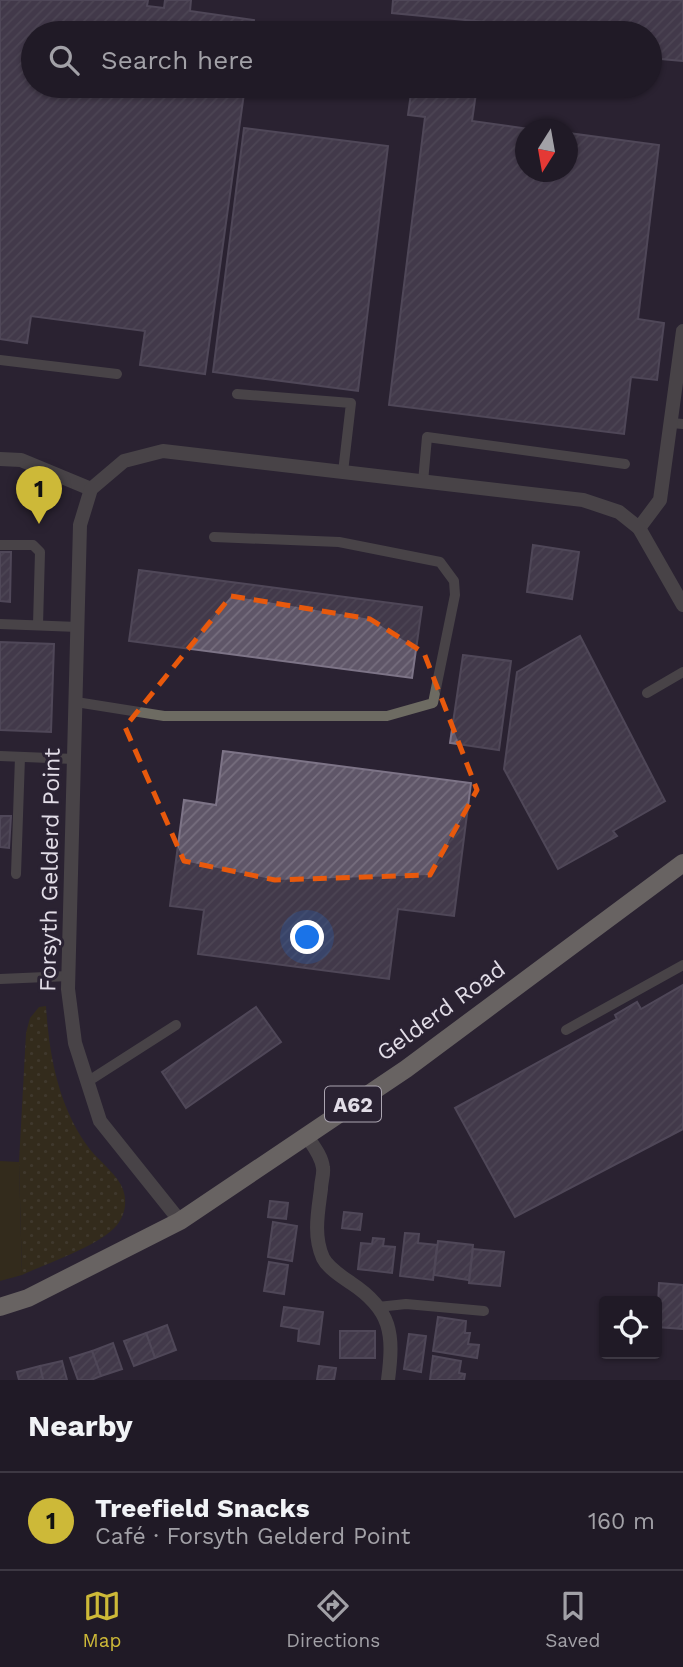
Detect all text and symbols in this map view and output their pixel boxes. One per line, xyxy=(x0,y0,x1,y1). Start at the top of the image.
search box xyxy=(21,21,662,98)
icon: search xyxy=(45,41,83,79)
text: Search here xyxy=(101,45,253,75)
north arrow xyxy=(515,119,578,182)
pin: 1 xyxy=(16,466,62,524)
street label: Forsyth Gelderd Point xyxy=(34,747,66,992)
your location xyxy=(290,920,324,954)
street label: Gelderd Road xyxy=(372,955,510,1067)
road number: A62 xyxy=(325,1086,381,1122)
map controls xyxy=(599,1296,662,1359)
button: locate xyxy=(599,1296,662,1359)
text: Nearby xyxy=(28,1408,133,1443)
text: Treefield Snacks xyxy=(95,1493,310,1523)
text: 1 xyxy=(46,1508,56,1535)
text: 160 m xyxy=(588,1508,655,1535)
text: Café · Forsyth Gelderd Point xyxy=(95,1523,410,1550)
tab: Map xyxy=(83,1587,121,1652)
tab: Directions xyxy=(286,1587,380,1652)
tab: Saved xyxy=(545,1587,600,1652)

